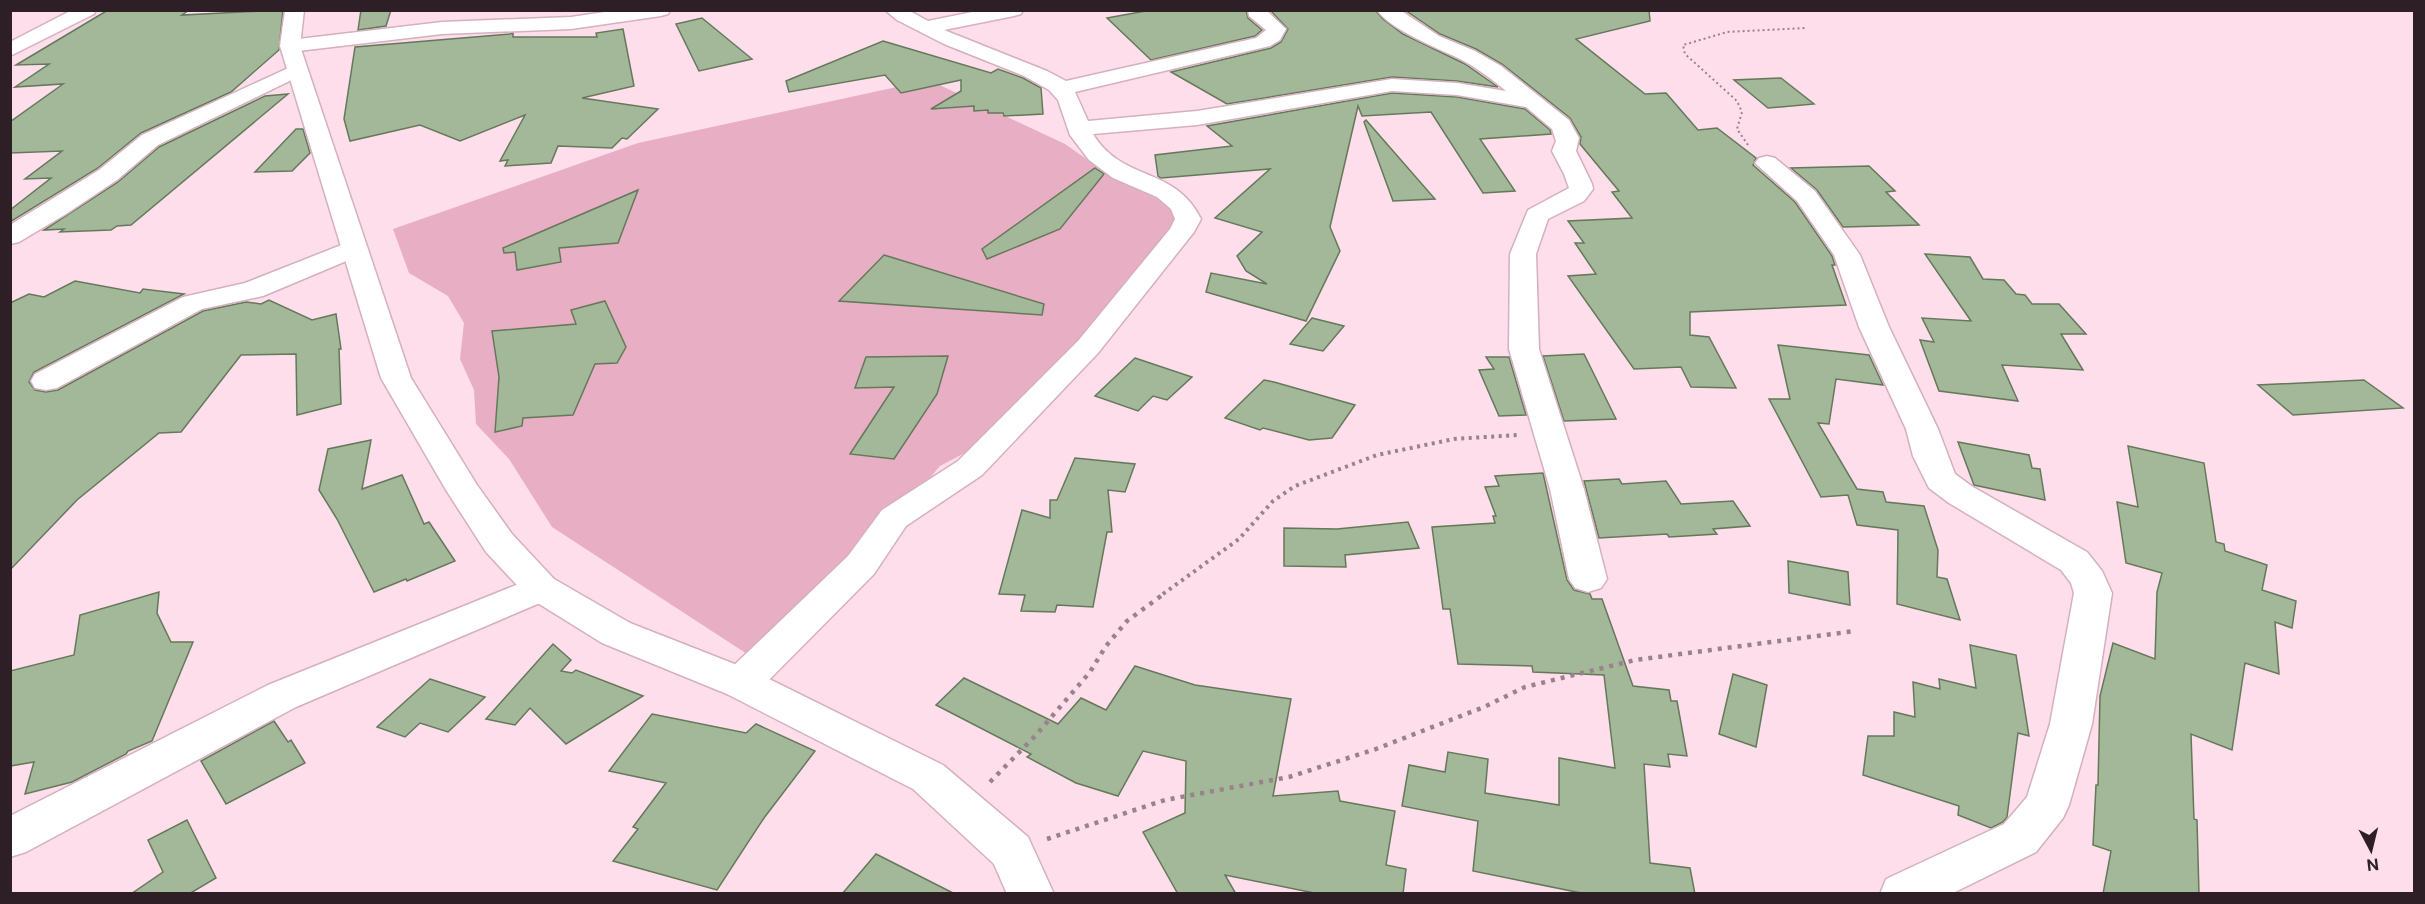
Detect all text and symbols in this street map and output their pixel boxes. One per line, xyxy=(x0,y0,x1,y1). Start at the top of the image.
north arrow xyxy=(2341,820,2401,880)
text: N xyxy=(2365,854,2380,875)

